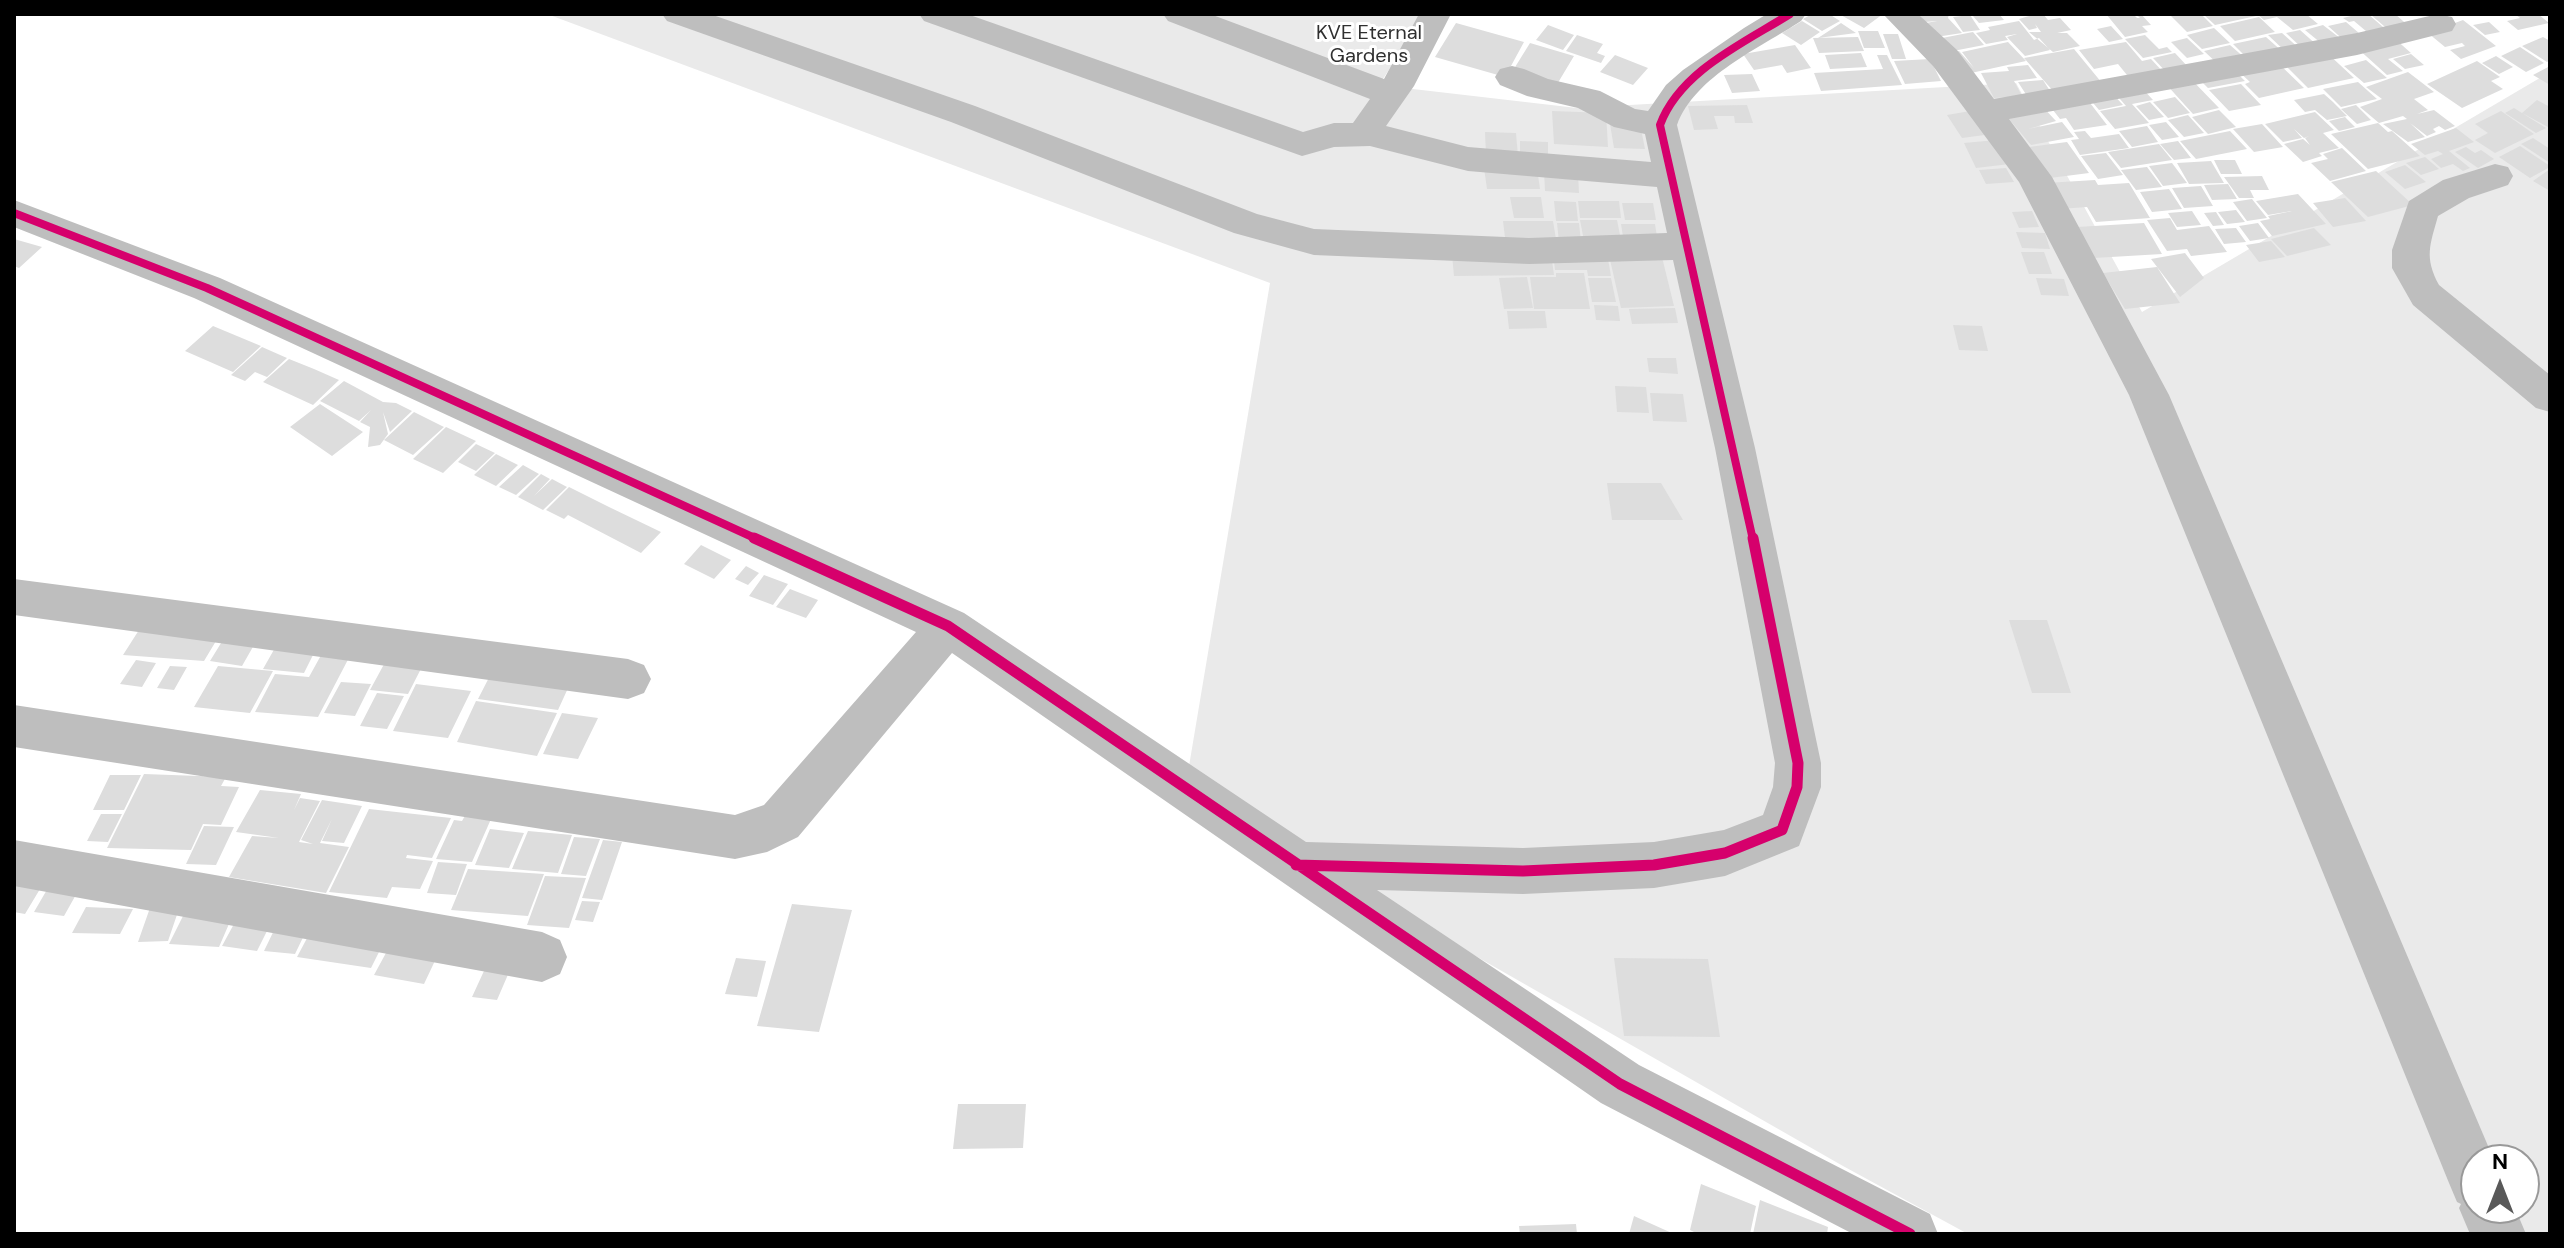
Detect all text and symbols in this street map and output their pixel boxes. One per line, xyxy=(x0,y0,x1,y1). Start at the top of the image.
park label: KVE Eternal Gardens xyxy=(1316,22,1422,69)
north arrow xyxy=(2460,1144,2540,1224)
text: N xyxy=(2492,1147,2508,1176)

